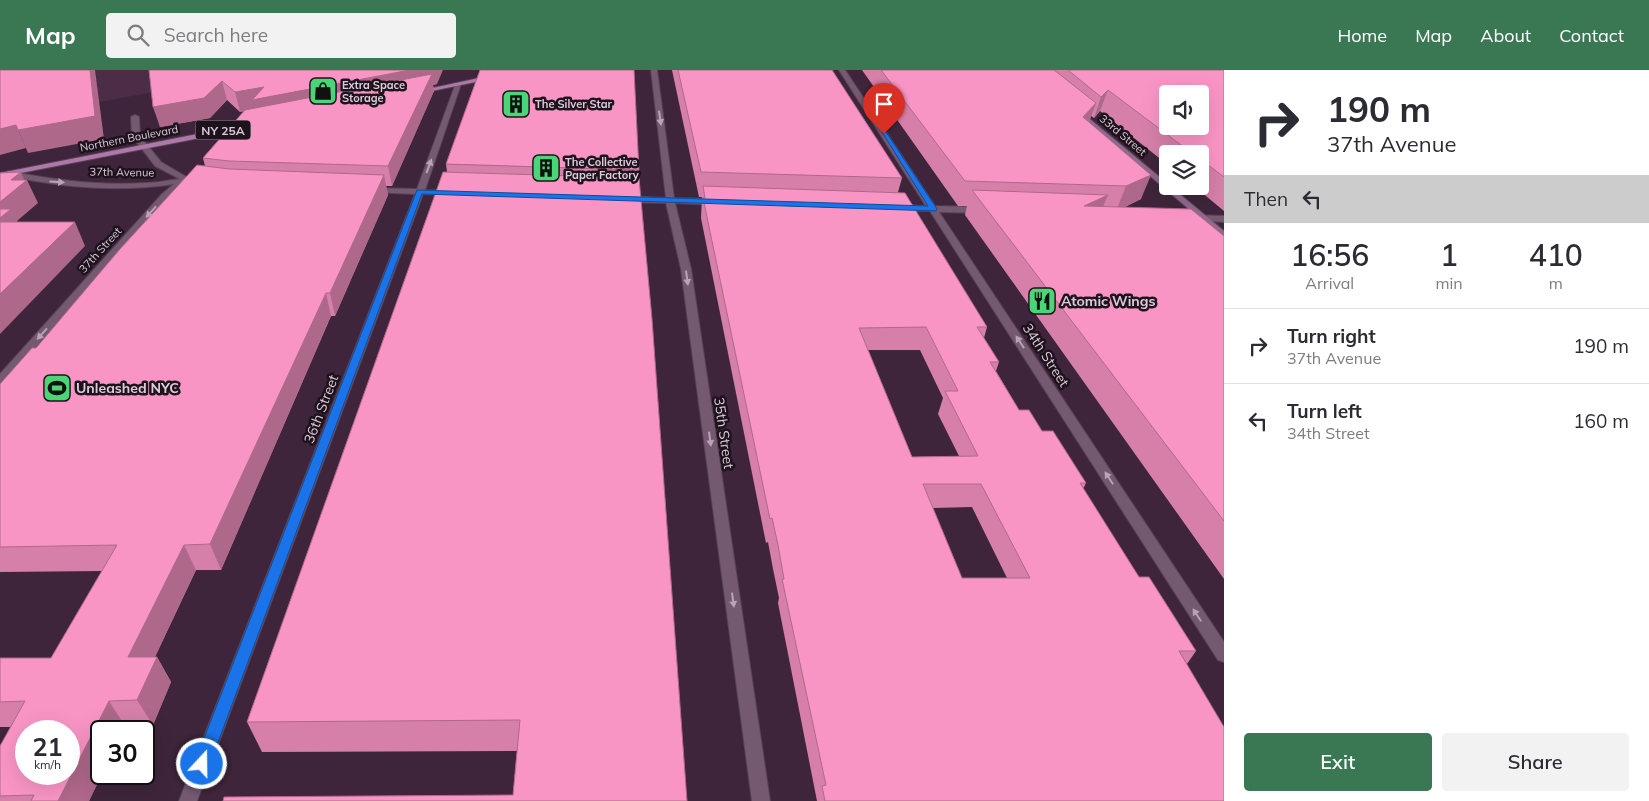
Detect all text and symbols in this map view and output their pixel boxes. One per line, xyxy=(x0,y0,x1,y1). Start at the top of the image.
search box xyxy=(106,13,456,58)
text: Map xyxy=(25,20,76,50)
icon: search xyxy=(124,21,152,49)
text: Search here xyxy=(164,23,268,47)
text: Home xyxy=(1337,24,1387,47)
text: Map xyxy=(1415,24,1452,47)
text: About xyxy=(1480,24,1531,47)
text: Contact xyxy=(1559,24,1624,47)
shop icon: Extra Space Storage xyxy=(308,76,338,106)
place label: Extra Space Storage xyxy=(342,78,405,105)
pin xyxy=(863,83,905,134)
map controls xyxy=(1159,85,1209,195)
button: sound xyxy=(1159,85,1209,135)
text: 190 m xyxy=(1327,87,1431,131)
building icon: The Silver Star xyxy=(501,89,531,119)
icon: arrive xyxy=(870,90,898,118)
icon: right xyxy=(1244,90,1309,155)
place label: The Silver Star xyxy=(535,97,613,111)
one-way arrow xyxy=(657,111,665,127)
street label: 33rd Street xyxy=(1097,111,1149,159)
road number: NY 25A xyxy=(196,120,250,140)
street label: Northern Boulevard xyxy=(79,122,179,154)
text: 37th Avenue xyxy=(1327,130,1456,158)
button: layers xyxy=(1159,145,1209,195)
building icon: The Collective Paper Factory xyxy=(531,153,561,183)
place label: The Collective Paper Factory xyxy=(565,155,639,182)
one-way arrow xyxy=(426,159,433,174)
street label: 37th Avenue xyxy=(90,164,154,180)
one-way arrow xyxy=(50,178,66,186)
icon: left xyxy=(1298,185,1326,213)
text: Then xyxy=(1244,187,1288,211)
one-way arrow xyxy=(145,206,156,219)
street label: 37th Street xyxy=(76,224,124,276)
text: 16:56 xyxy=(1290,236,1369,274)
text: 1 xyxy=(1440,236,1458,274)
text: 410 xyxy=(1529,236,1583,274)
one-way arrow xyxy=(684,271,692,287)
text: Arrival xyxy=(1305,273,1354,293)
text: min xyxy=(1435,273,1463,293)
text: m xyxy=(1549,273,1563,293)
restaurant icon: Atomic Wings xyxy=(1027,286,1057,316)
place label: Atomic Wings xyxy=(1061,292,1155,310)
street label: 34th Street xyxy=(1019,320,1073,390)
text: Turn right xyxy=(1287,324,1376,348)
one-way arrow xyxy=(37,327,48,340)
icon: right xyxy=(1244,332,1272,360)
text: 190 m xyxy=(1573,334,1629,358)
one-way arrow xyxy=(1015,336,1025,349)
text: 37th Avenue xyxy=(1287,348,1381,368)
street label: 36th Street xyxy=(300,372,342,446)
sports icon: Unleashed NYC xyxy=(42,373,72,403)
place label: Unleashed NYC xyxy=(76,379,179,397)
street label: 35th Street xyxy=(710,396,738,470)
text: Turn left xyxy=(1287,399,1362,423)
icon: left xyxy=(1244,407,1272,435)
text: 160 m xyxy=(1573,409,1629,433)
text: 34th Street xyxy=(1287,423,1370,443)
one-way arrow xyxy=(706,432,714,448)
one-way arrow xyxy=(1104,472,1113,485)
one-way arrow xyxy=(729,592,737,608)
one-way arrow xyxy=(1193,608,1202,621)
speed limit sign: 30 xyxy=(90,720,155,785)
text: 21 xyxy=(32,731,63,762)
button: Exit xyxy=(1244,733,1432,791)
button: Share xyxy=(1442,733,1629,791)
position arrow xyxy=(175,737,227,789)
text: km/h xyxy=(34,757,61,772)

